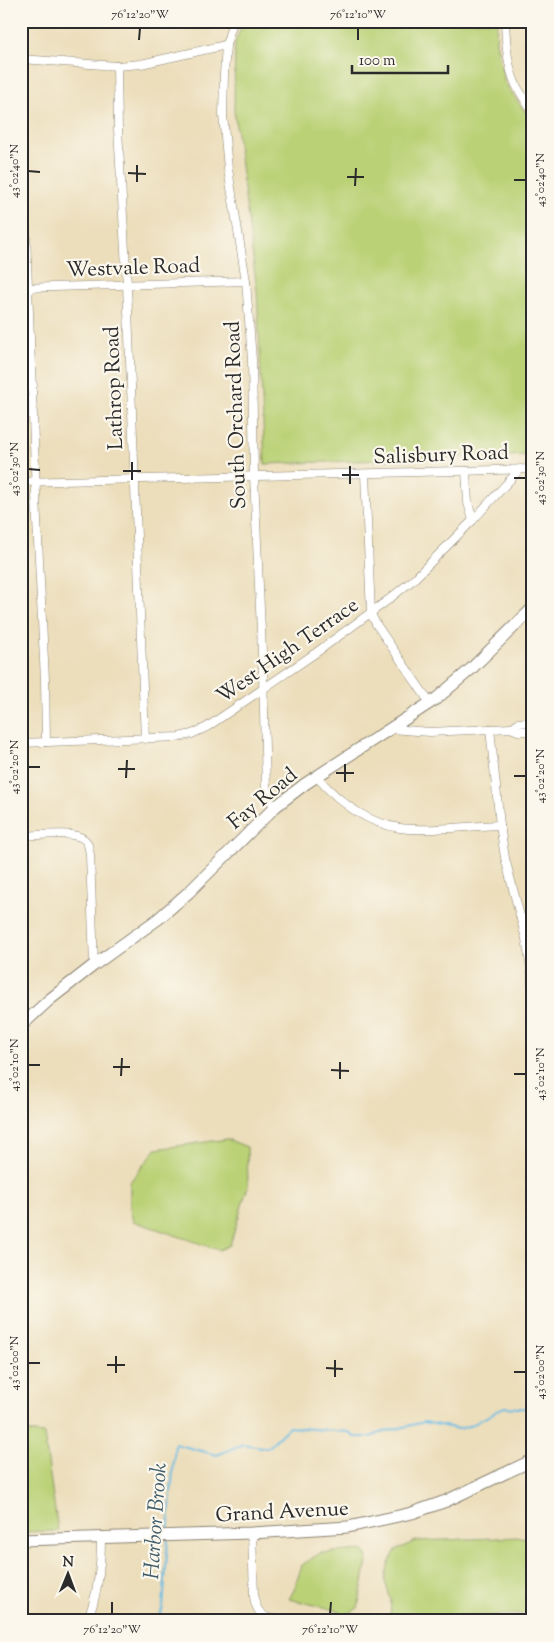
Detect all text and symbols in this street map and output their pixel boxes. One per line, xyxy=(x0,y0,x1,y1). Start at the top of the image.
text: 76°12'20"W xyxy=(111,6,170,24)
text: 76°12'10"W xyxy=(330,6,387,24)
scale bar xyxy=(352,42,448,74)
text: 100 m xyxy=(359,51,396,72)
text: 43°02'40"N xyxy=(6,144,24,198)
text: 43°02'40"N xyxy=(532,153,550,207)
street label: Westvale Road xyxy=(65,252,201,286)
street label: South Orchard Road xyxy=(219,320,255,510)
street label: Lathrop Road xyxy=(98,325,132,450)
street label: Salisbury Road xyxy=(373,439,510,473)
text: 43°02'30"N xyxy=(6,442,24,496)
text: 43°02'30"N xyxy=(532,451,550,505)
street label: West High Terrace xyxy=(211,591,365,712)
text: 43°02'20"N xyxy=(6,739,24,794)
text: 43°02'20"N xyxy=(532,748,550,803)
street label: Fay Road xyxy=(222,761,305,838)
text: 43°02'10"N xyxy=(6,1038,24,1092)
text: 43°02'10"N xyxy=(532,1047,550,1101)
text: 43°02'00"N xyxy=(6,1335,24,1390)
text: 43°02'00"N xyxy=(532,1344,550,1399)
water label: Harbor Brook xyxy=(137,1462,177,1581)
street label: Grand Avenue xyxy=(215,1495,350,1531)
north arrow xyxy=(42,1550,92,1600)
text: N xyxy=(62,1553,74,1573)
text: 76°12'20"W xyxy=(83,1621,142,1639)
text: 76°12'10"W xyxy=(302,1621,359,1639)

